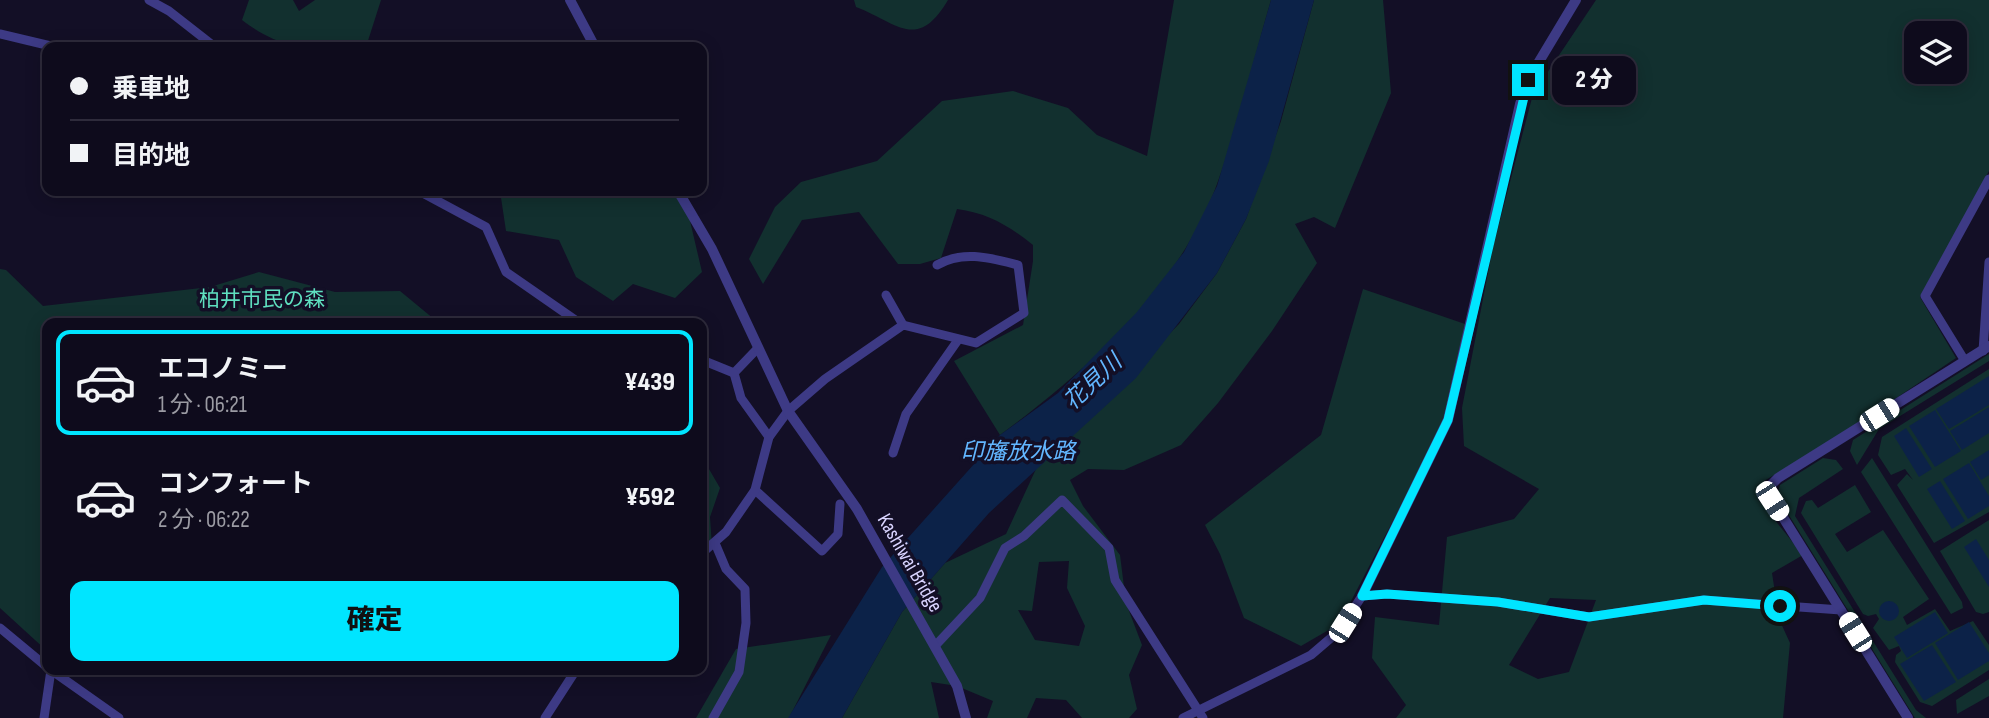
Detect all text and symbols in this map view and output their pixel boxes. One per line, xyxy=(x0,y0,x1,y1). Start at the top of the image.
map controls xyxy=(1904,21,1967,84)
button: layers xyxy=(1904,21,1967,84)
callout: 2 分 xyxy=(1552,56,1636,104)
route end xyxy=(1512,64,1544,96)
text: 2 分 xyxy=(1576,66,1612,94)
text: 乗車地 xyxy=(112,74,190,105)
text: 目的地 xyxy=(112,141,190,172)
park label: 柏井市民の森 xyxy=(199,287,325,312)
water label: 花見川 xyxy=(1058,346,1130,416)
icon: car xyxy=(74,351,137,414)
text: エコノミー xyxy=(158,354,288,385)
text: ¥439 xyxy=(624,367,675,398)
text: 1 分 · 06:21 xyxy=(158,391,247,419)
car xyxy=(1856,395,1903,435)
water label: 印旛放水路 xyxy=(961,438,1078,466)
icon: car xyxy=(74,466,137,529)
text: コンフォート xyxy=(158,469,313,500)
car xyxy=(1752,478,1793,524)
text: ¥592 xyxy=(625,482,675,513)
text: 2 分 · 06:22 xyxy=(158,506,250,534)
street label: Kashiwai Bridge xyxy=(872,509,948,617)
button: 確定 xyxy=(70,581,679,661)
route start xyxy=(1764,590,1796,622)
car xyxy=(1325,600,1366,646)
car xyxy=(1835,609,1876,655)

